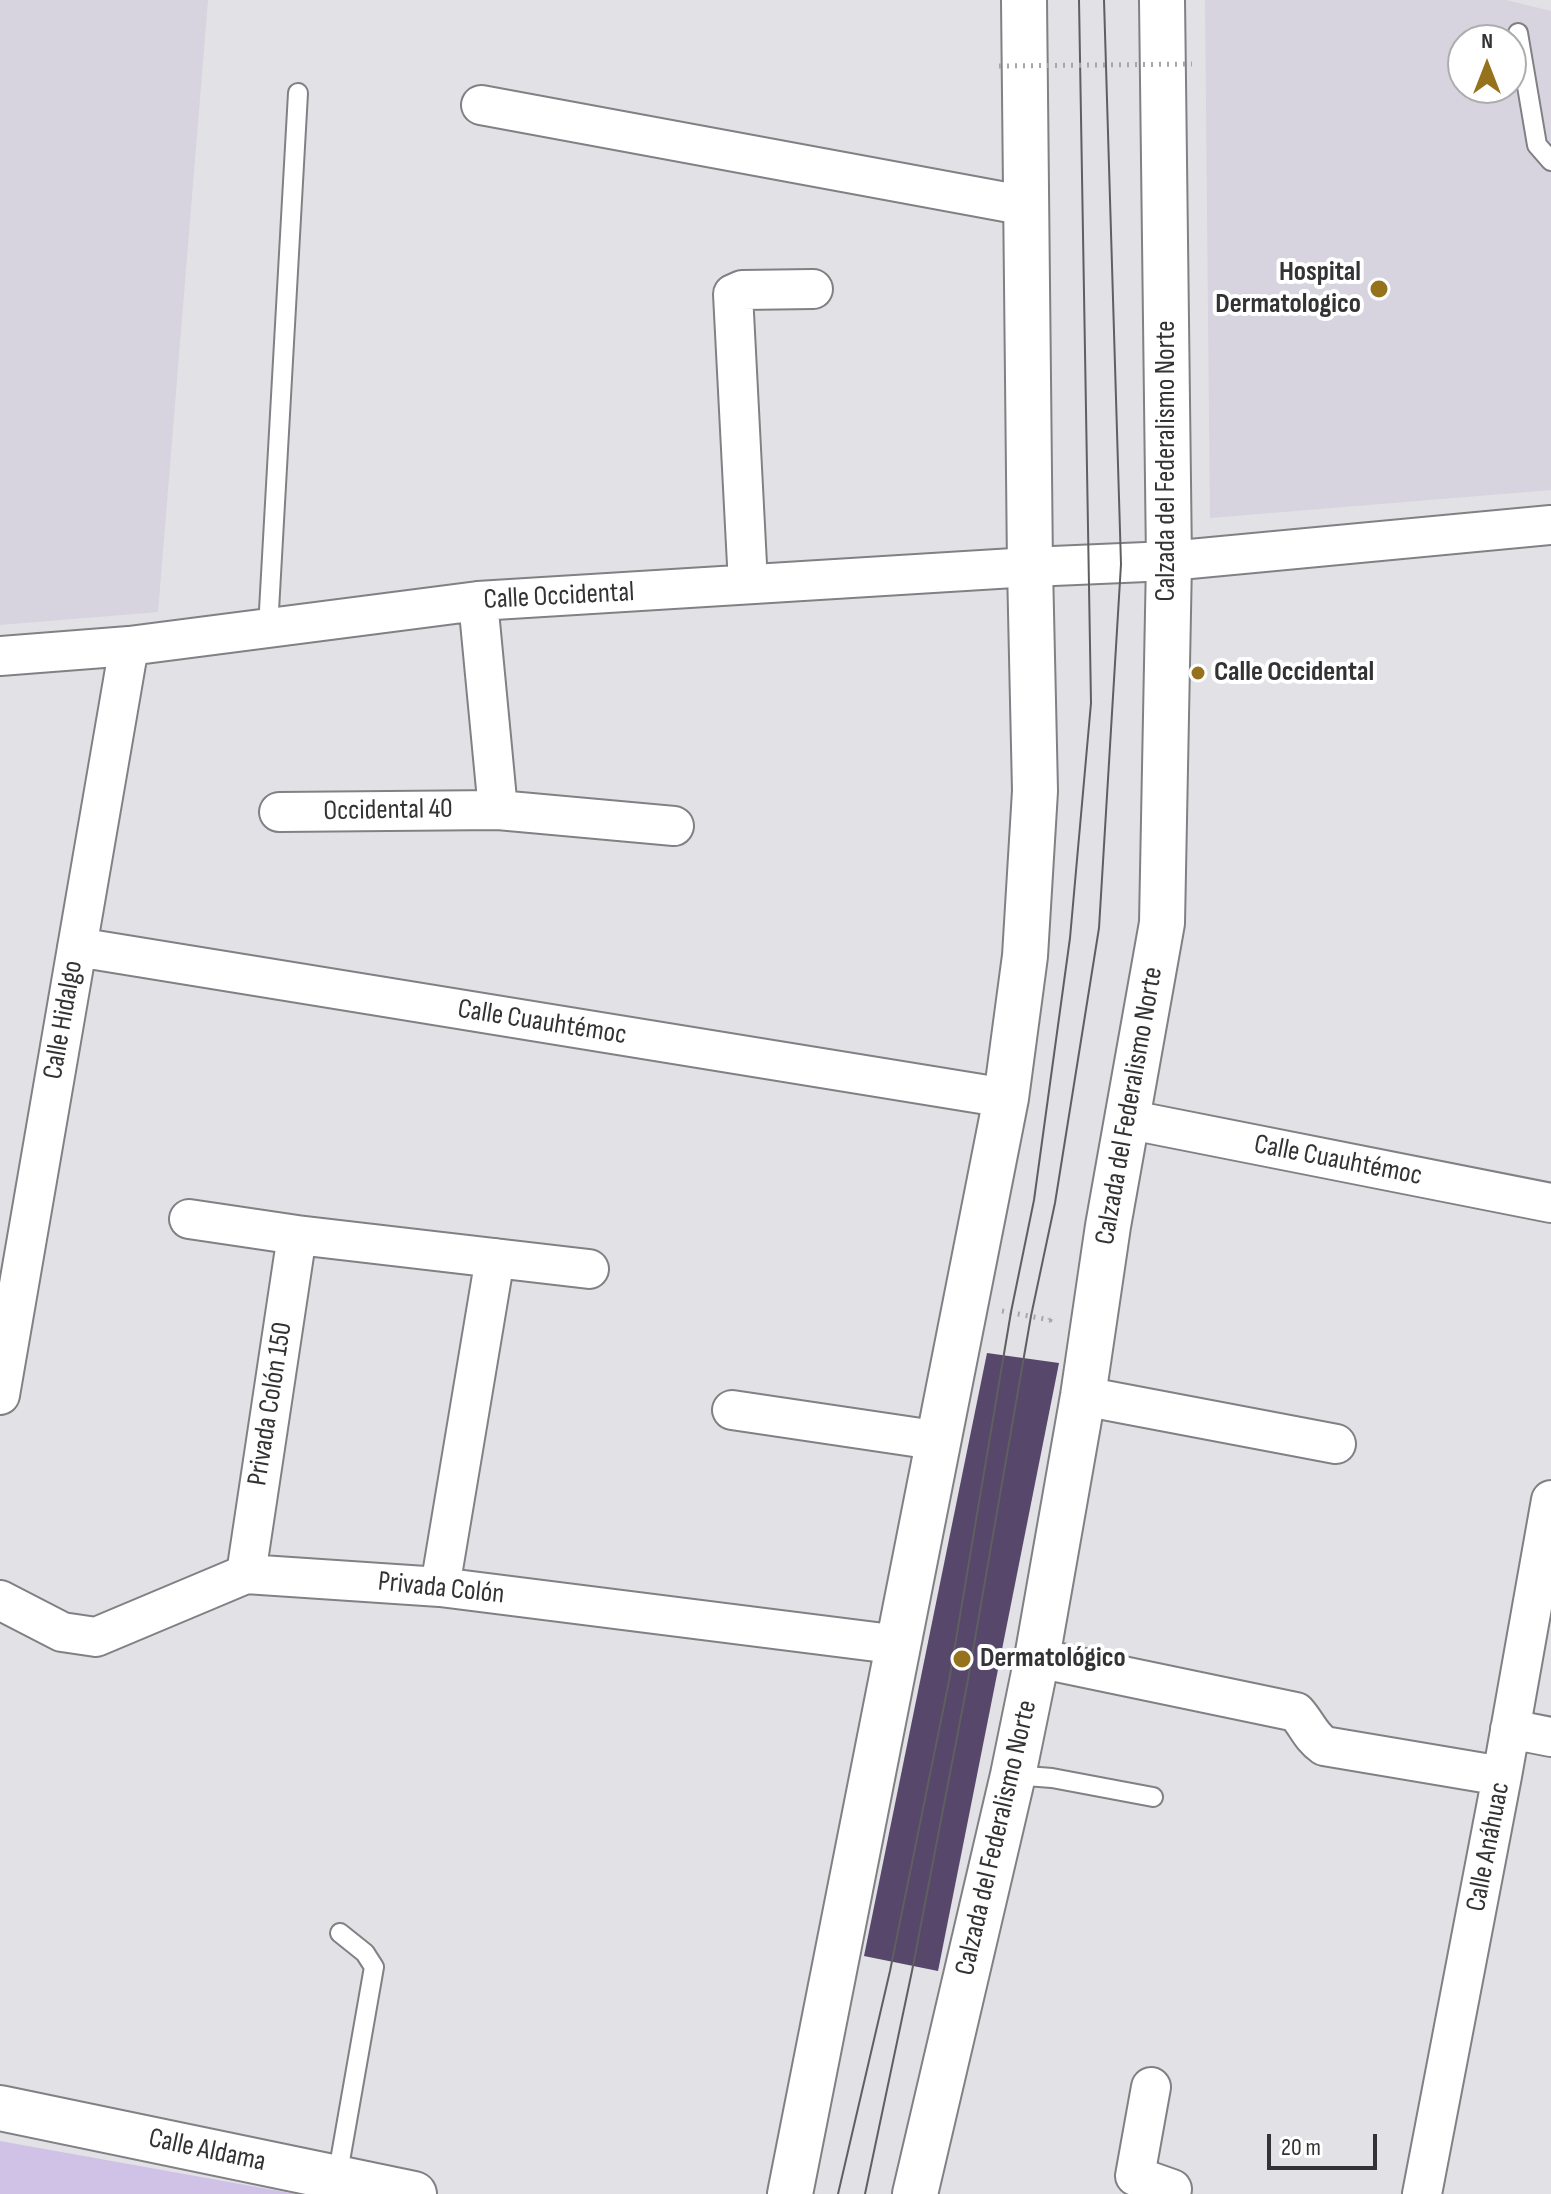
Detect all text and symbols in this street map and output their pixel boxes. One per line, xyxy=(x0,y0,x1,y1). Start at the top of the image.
north arrow xyxy=(1447,24,1527,104)
text: N xyxy=(1481,28,1493,55)
place label: Hospital Dermatologico xyxy=(1215,256,1361,322)
marker: Hospital Dermatologico xyxy=(1368,278,1390,300)
street label: Calzada del Federalismo Norte xyxy=(1150,320,1184,602)
street label: Calle Occidental xyxy=(483,576,635,618)
place label: Calle Occidental xyxy=(1214,656,1374,690)
marker: Calle Occidental xyxy=(1189,664,1207,682)
street label: Occidental 40 xyxy=(323,793,453,829)
street label: Calle Hidalgo xyxy=(37,958,91,1082)
street label: Calzada del Federalismo Norte xyxy=(1089,965,1171,1247)
street label: Calle Cuauhtémoc xyxy=(455,993,629,1053)
street label: Calle Cuauhtémoc xyxy=(1251,1128,1425,1194)
street label: Privada Colón 150 xyxy=(242,1320,300,1488)
street label: Privada Colón xyxy=(376,1566,506,1612)
place label: Dermatológico xyxy=(980,1642,1126,1676)
marker: Dermatológico xyxy=(951,1648,973,1670)
street label: Calzada del Federalismo Norte xyxy=(949,1697,1045,1979)
street label: Calle Anáhuac xyxy=(1460,1780,1518,1914)
scale bar xyxy=(1271,2118,1381,2168)
street label: Calle Aldama xyxy=(145,2122,269,2180)
text: 20 m xyxy=(1281,2133,1321,2162)

